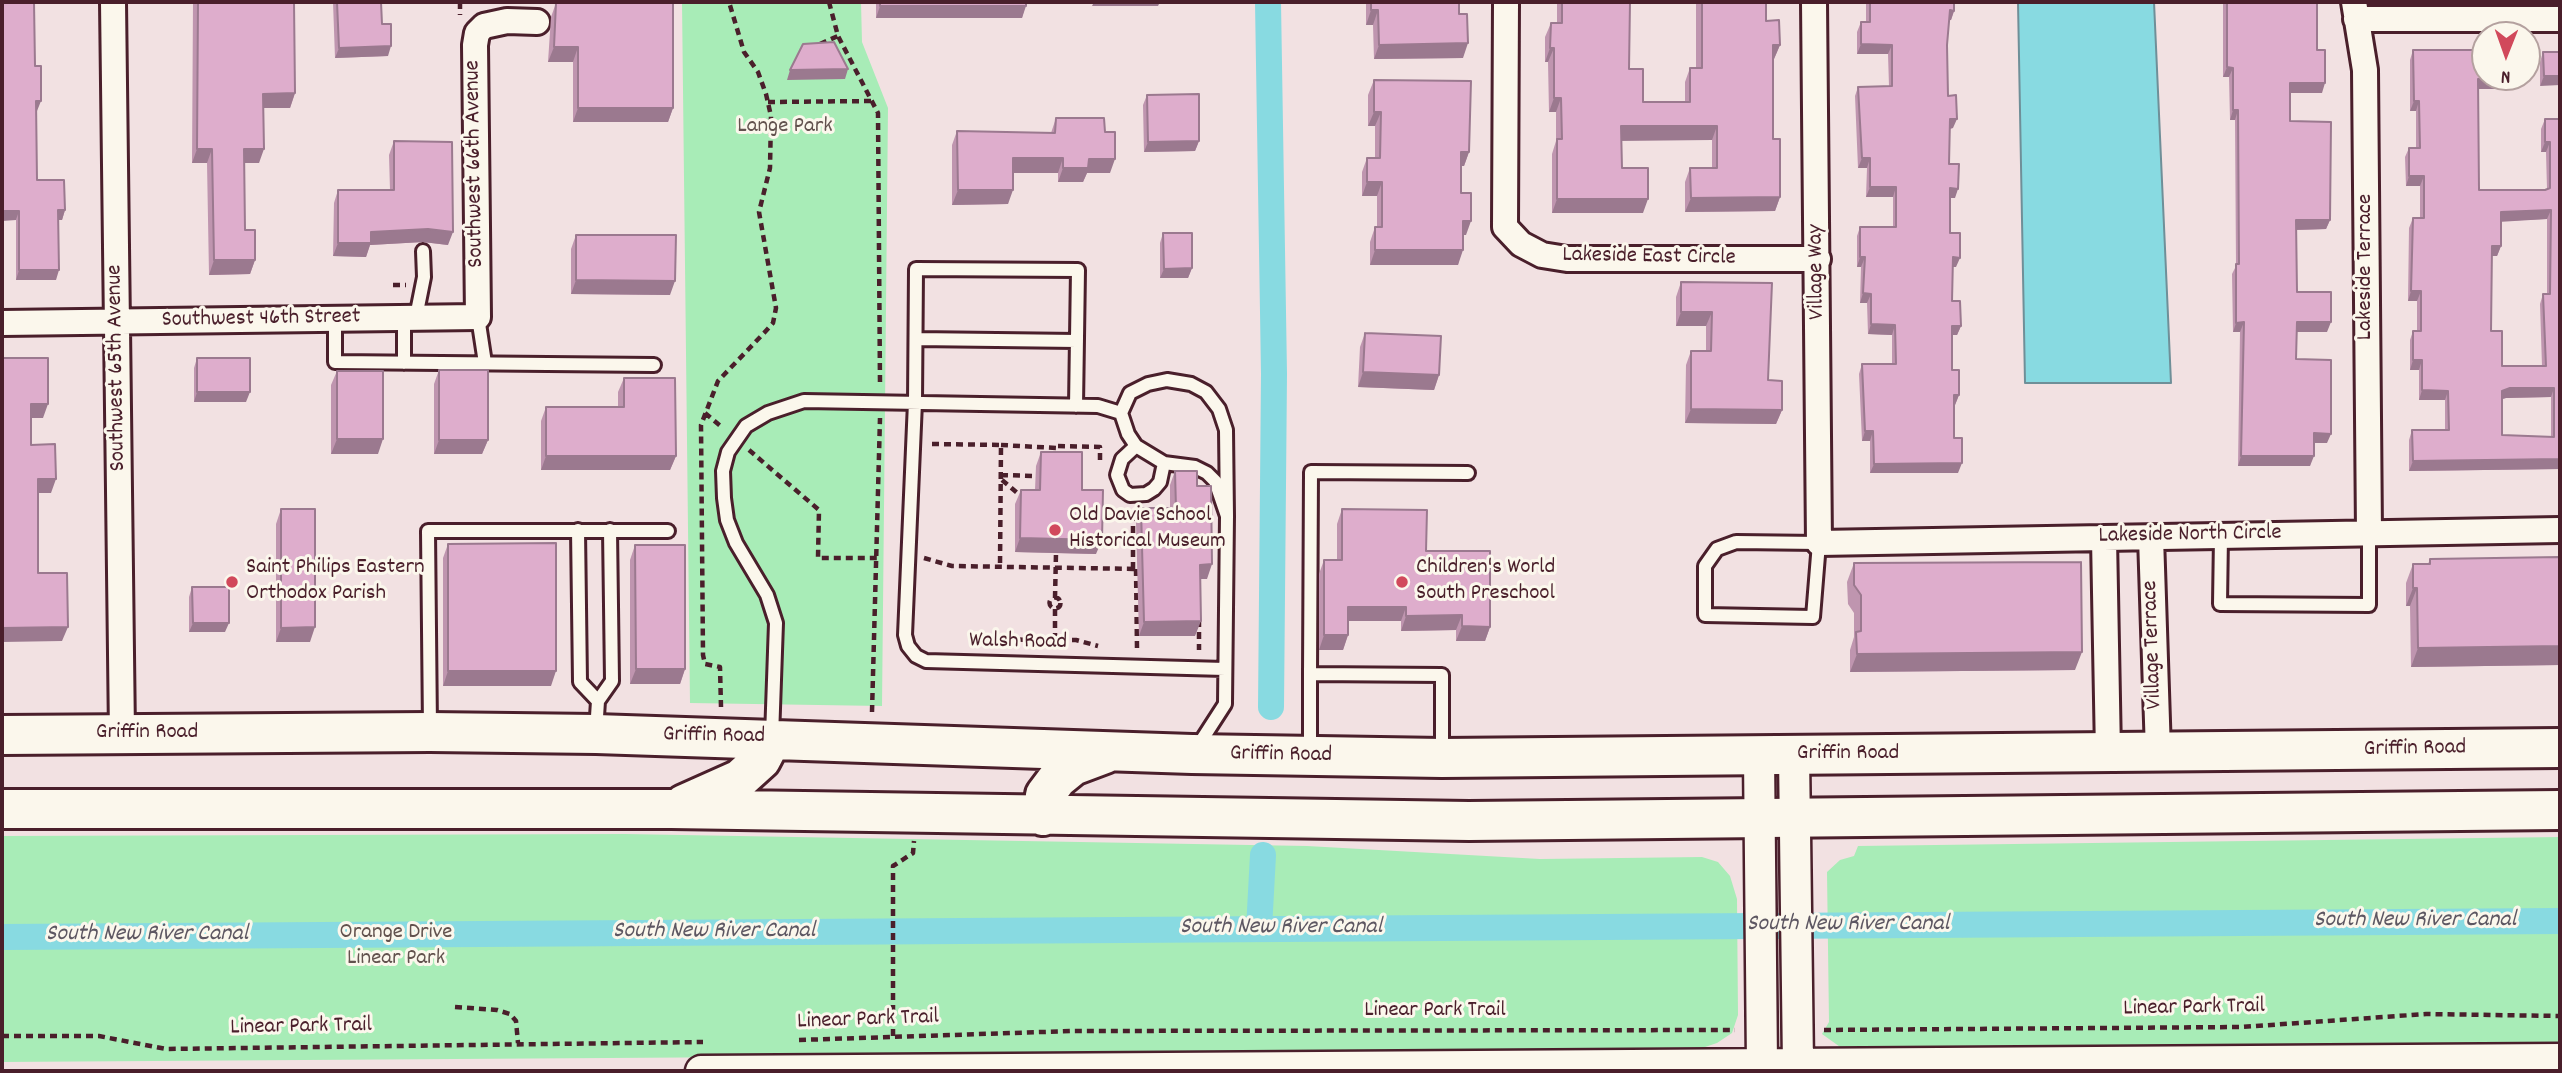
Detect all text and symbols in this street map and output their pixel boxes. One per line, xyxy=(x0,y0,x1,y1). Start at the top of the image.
north arrow xyxy=(2471,21,2541,91)
street label: Southwest 66th Avenue xyxy=(460,60,492,268)
text: N xyxy=(2501,62,2511,89)
park label: Lange Park xyxy=(737,114,833,142)
street label: Lakeside Terrace xyxy=(2353,194,2381,340)
street label: Village Way xyxy=(1803,224,1833,320)
street label: Lakeside East Circle xyxy=(1562,243,1736,273)
street label: Southwest 65th Avenue xyxy=(102,264,134,472)
street label: Southwest 46th Street xyxy=(161,304,361,336)
place label: Old Davie School Historical Museum xyxy=(1069,503,1226,557)
street label: Lakeside North Circle xyxy=(2098,521,2282,551)
marker: Old Davie School Historical Museum xyxy=(1047,522,1063,538)
place label: Saint Philips Eastern Orthodox Parish xyxy=(246,555,425,609)
place label: Children's World South Preschool xyxy=(1416,555,1555,609)
marker: Saint Philips Eastern Orthodox Parish xyxy=(224,574,240,590)
marker: Children's World South Preschool xyxy=(1394,574,1410,590)
street label: Village Terrace xyxy=(2138,580,2170,710)
street label: Walsh Road xyxy=(969,628,1067,658)
street label: Griffin Road xyxy=(96,720,198,748)
street label: Griffin Road xyxy=(663,722,765,752)
street label: Griffin Road xyxy=(2364,735,2466,765)
street label: Griffin Road xyxy=(1230,741,1332,771)
street label: Griffin Road xyxy=(1797,741,1899,769)
water label: South New River Canal xyxy=(2314,908,2516,936)
water label: South New River Canal xyxy=(1747,912,1949,940)
water label: South New River Canal xyxy=(1180,915,1382,943)
water label: South New River Canal xyxy=(613,919,815,947)
park label: Orange Drive Linear Park xyxy=(340,920,452,974)
water label: South New River Canal xyxy=(46,922,248,950)
street label: Linear Park Trail xyxy=(2123,994,2265,1024)
street label: Linear Park Trail xyxy=(1364,998,1506,1026)
street label: Linear Park Trail xyxy=(797,1005,939,1037)
street label: Linear Park Trail xyxy=(230,1013,372,1043)

